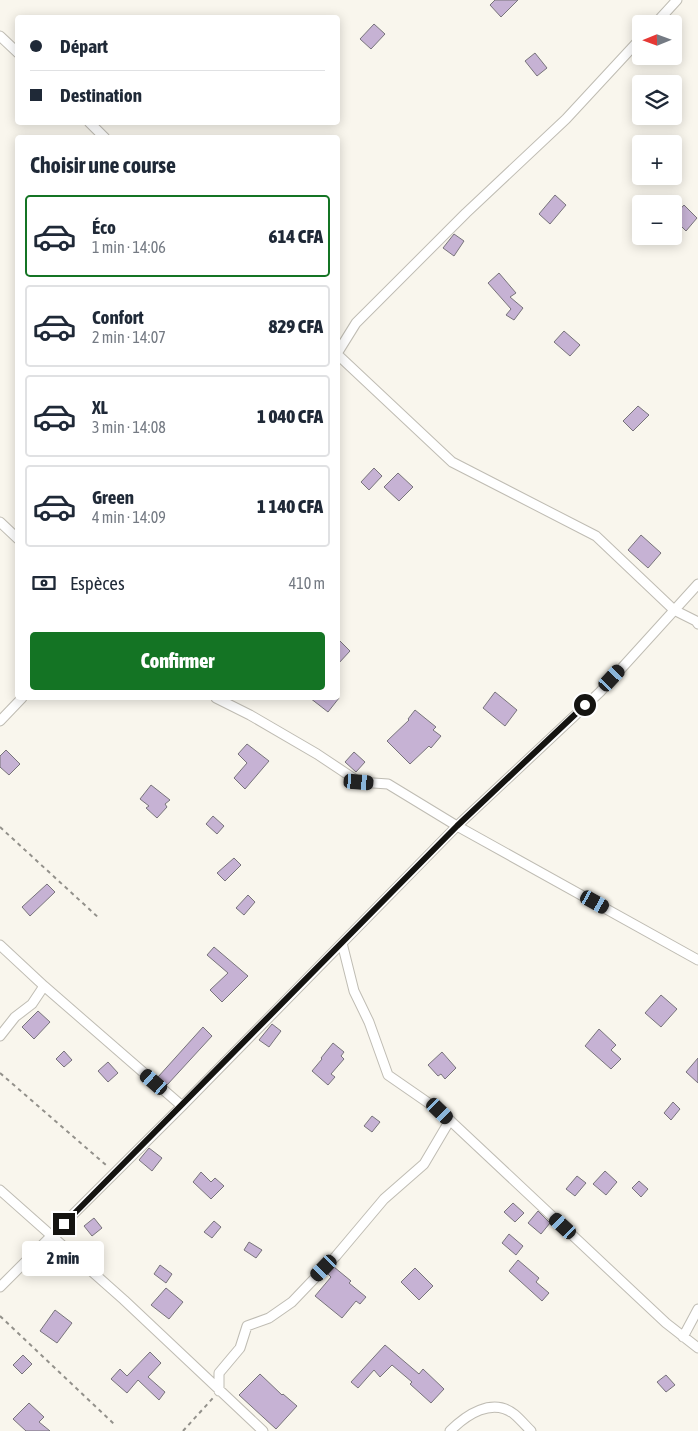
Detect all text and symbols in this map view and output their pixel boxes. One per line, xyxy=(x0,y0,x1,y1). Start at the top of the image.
north arrow xyxy=(632,15,682,65)
map controls xyxy=(632,15,682,245)
text: Départ xyxy=(60,35,108,57)
button: layers xyxy=(632,75,682,125)
text: Destination xyxy=(60,84,142,106)
button: + xyxy=(632,135,682,185)
text: Choisir une course xyxy=(30,152,176,178)
button: − xyxy=(632,195,682,245)
icon: car xyxy=(32,214,77,259)
text: Éco xyxy=(92,216,116,238)
text: 614 CFA xyxy=(268,225,323,247)
text: 1 min · 14:06 xyxy=(92,238,166,256)
icon: car xyxy=(32,304,77,349)
text: Confort xyxy=(92,306,144,328)
text: 829 CFA xyxy=(268,315,323,337)
text: 2 min · 14:07 xyxy=(92,328,166,346)
icon: car xyxy=(32,394,77,439)
text: XL xyxy=(92,396,108,418)
text: 1 040 CFA xyxy=(257,405,323,427)
text: 3 min · 14:08 xyxy=(92,418,166,436)
icon: car xyxy=(32,484,77,529)
text: Green xyxy=(92,486,134,508)
text: 1 140 CFA xyxy=(257,495,323,517)
text: 4 min · 14:09 xyxy=(92,508,166,526)
icon: cash xyxy=(30,569,58,597)
text: Espèces xyxy=(70,572,125,594)
text: 410 m xyxy=(289,574,325,592)
button: Confirmer xyxy=(30,632,325,690)
car xyxy=(596,662,627,694)
route start xyxy=(574,694,596,716)
car xyxy=(343,773,374,791)
car xyxy=(578,888,611,916)
car xyxy=(137,1066,170,1098)
car xyxy=(423,1095,456,1127)
car xyxy=(546,1210,579,1242)
route end xyxy=(53,1213,75,1235)
callout: 2 min xyxy=(23,1242,105,1276)
text: 2 min xyxy=(47,1249,79,1267)
car xyxy=(308,1252,339,1284)

